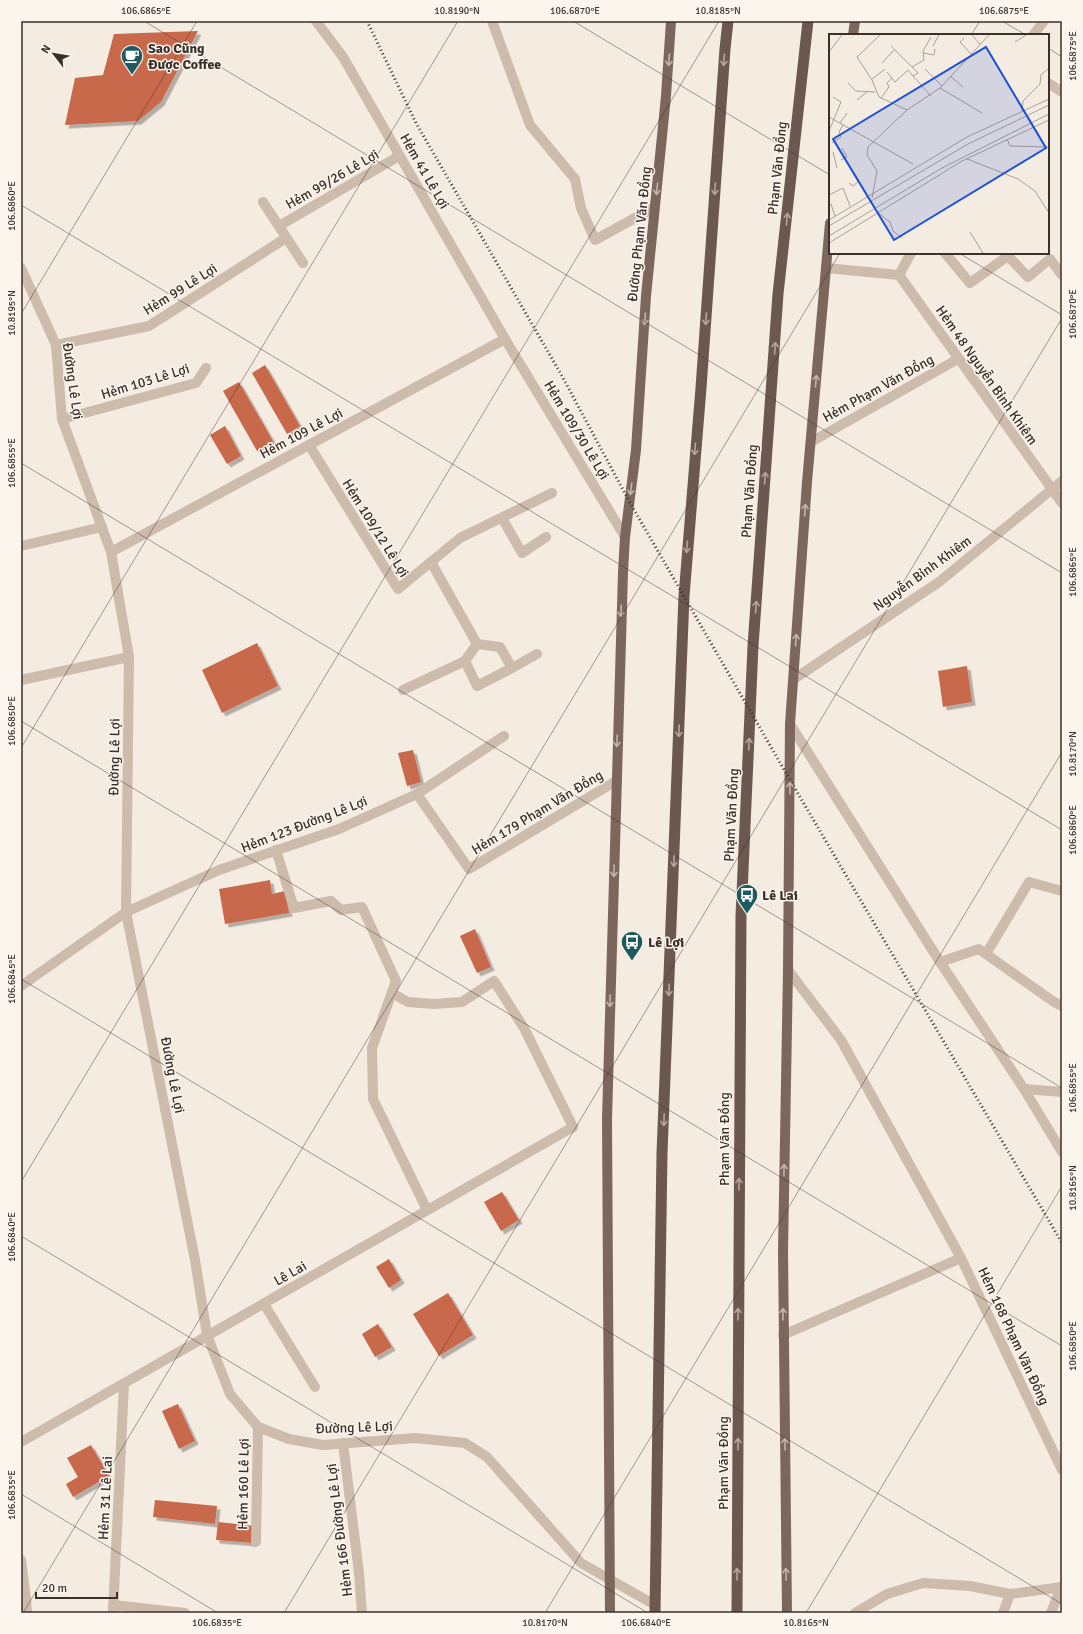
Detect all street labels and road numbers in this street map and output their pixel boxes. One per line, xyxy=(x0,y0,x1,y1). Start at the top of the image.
street label: Phạm Văn Đồng xyxy=(764,121,791,216)
street label: Hẻm 41 Lê Lợi xyxy=(396,131,453,212)
street label: Hẻm 99/26 Lê Lợi xyxy=(282,146,382,213)
street label: Đường Phạm Văn Đồng xyxy=(624,165,655,303)
street label: Hẻm 99 Lê Lợi xyxy=(140,260,220,319)
street label: Hẻm 48 Nguyễn Bỉnh Khiêm xyxy=(932,302,1041,448)
street label: Đường Lê Lợi xyxy=(59,341,86,421)
street label: Hẻm Phạm Văn Đồng xyxy=(820,351,937,426)
street label: Hẻm 103 Lê Lợi xyxy=(99,360,191,403)
street label: Hẻm 109/30 Lê Lợi xyxy=(540,378,613,483)
street label: Hẻm 109 Lê Lợi xyxy=(257,404,346,462)
street label: Phạm Văn Đồng xyxy=(738,444,761,538)
street label: Hẻm 109/12 Lê Lợi xyxy=(339,476,413,581)
street label: Nguyễn Bỉnh Khiêm xyxy=(870,532,975,615)
street label: Đường Lê Lợi xyxy=(105,718,124,796)
street label: Hẻm 179 Phạm Văn Đồng xyxy=(468,766,606,858)
street label: Phạm Văn Đồng xyxy=(721,768,742,862)
street label: Hẻm 123 Đường Lê Lợi xyxy=(239,793,370,856)
street label: Đường Lê Lợi xyxy=(157,1035,188,1115)
street label: Phạm Văn Đồng xyxy=(716,1092,733,1186)
street label: Lê Lai xyxy=(271,1257,310,1290)
street label: Hẻm 168 Phạm Văn Đồng xyxy=(974,1265,1053,1408)
street label: Phạm Văn Đồng xyxy=(715,1416,732,1510)
street label: Đường Lê Lợi xyxy=(315,1418,393,1437)
street label: Hẻm 160 Lê Lợi xyxy=(234,1438,253,1530)
street label: Hẻm 31 Lê Lai xyxy=(95,1456,116,1540)
street label: Hẻm 166 Đường Lê Lợi xyxy=(323,1462,356,1598)

